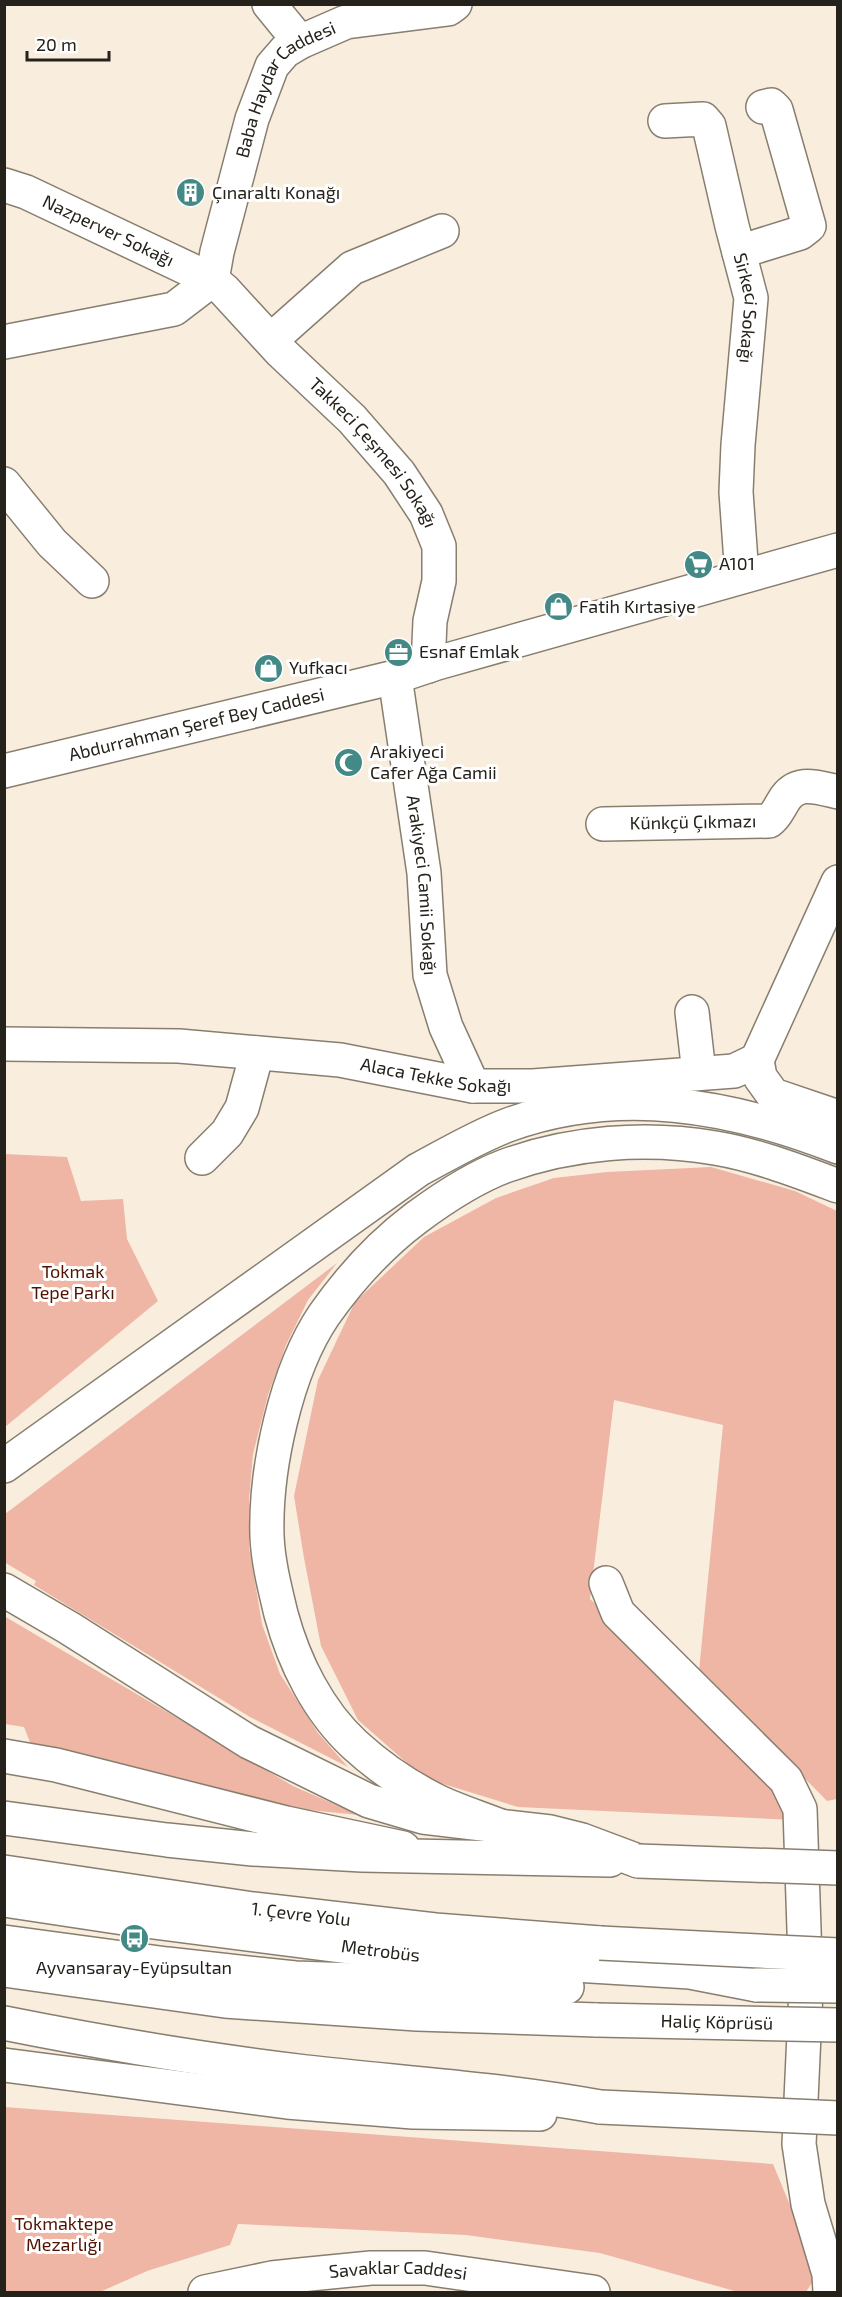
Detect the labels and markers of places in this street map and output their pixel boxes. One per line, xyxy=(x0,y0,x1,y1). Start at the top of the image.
building icon: Çınaraltı Konağı xyxy=(175,177,207,209)
place label: Çınaraltı Konağı xyxy=(212,181,340,204)
supermarket icon: A101 xyxy=(682,548,714,580)
place label: A101 xyxy=(719,552,755,574)
shop icon: Fatih Kırtasiye xyxy=(542,591,574,623)
place label: Fatih Kırtasiye xyxy=(579,595,696,617)
office icon: Esnaf Emlak xyxy=(382,636,414,668)
place label: Esnaf Emlak xyxy=(419,640,519,662)
shop icon: Yufkacı xyxy=(252,652,284,684)
place label: Yufkacı xyxy=(289,656,348,678)
place label: Arakiyeci Cafer Ağa Camii xyxy=(370,740,497,783)
mosque icon: Arakiyeci Cafer Ağa Camii xyxy=(333,746,365,778)
bus stop icon: Ayvansaray-Eyüpsultan xyxy=(118,1923,150,1955)
place label: Ayvansaray-Eyüpsultan xyxy=(36,1956,232,1978)

